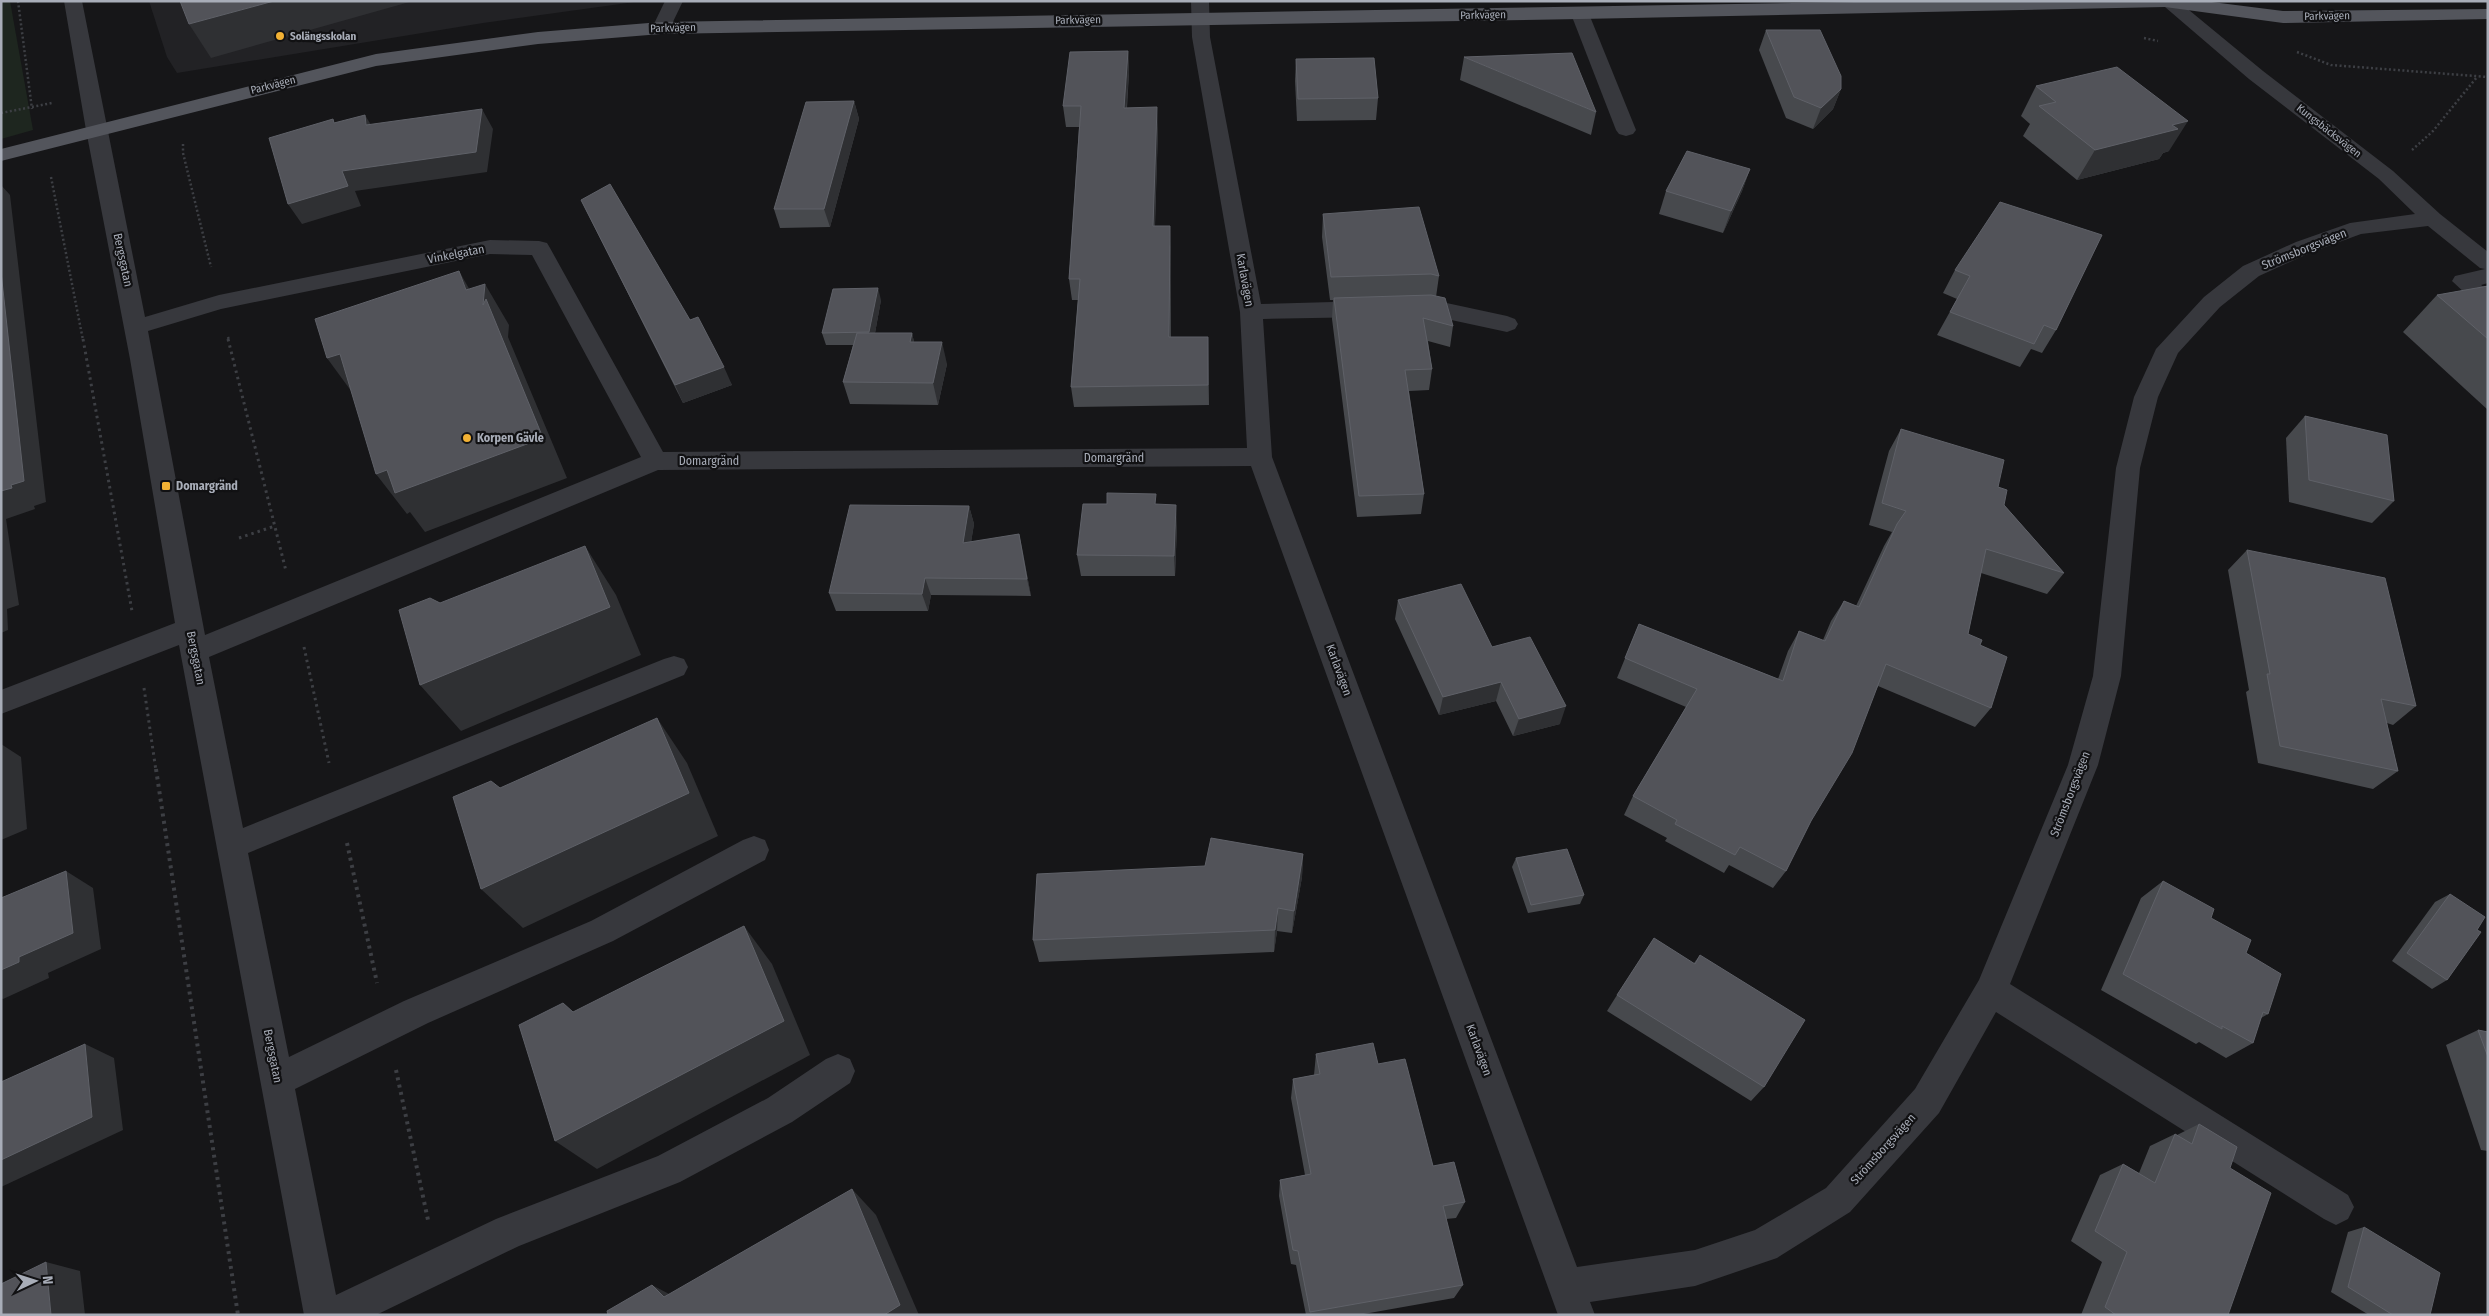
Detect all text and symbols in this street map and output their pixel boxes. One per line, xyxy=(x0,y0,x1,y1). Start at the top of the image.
street label: Parkvägen xyxy=(1460,8,1506,22)
street label: Parkvägen xyxy=(2304,9,2350,23)
street label: Parkvägen xyxy=(1055,13,1101,27)
street label: Parkvägen xyxy=(650,21,696,35)
marker: Solängsskolan xyxy=(274,30,286,42)
place label: Solängsskolan xyxy=(290,30,356,43)
street label: Parkvägen xyxy=(249,73,297,97)
street label: Kungsbäcksvägen xyxy=(2294,102,2364,160)
street label: Strömsborgsvägen xyxy=(2260,226,2348,272)
street label: Bergsgatan xyxy=(110,232,136,288)
street label: Vinkelgatan xyxy=(427,242,485,266)
street label: Karlavägen xyxy=(1233,252,1257,308)
place label: Korpen Gävle xyxy=(477,431,544,445)
marker: Korpen Gävle xyxy=(461,432,473,444)
street label: Domargränd xyxy=(1084,451,1144,465)
street label: Domargränd xyxy=(679,454,739,468)
place label: Domargränd xyxy=(176,479,238,493)
marker: Domargränd xyxy=(160,480,172,492)
street label: Bergsgatan xyxy=(184,630,208,686)
street label: Karlavägen xyxy=(1323,642,1355,698)
street label: Strömsborgsvägen xyxy=(2047,749,2093,839)
street label: Karlavägen xyxy=(1463,1022,1495,1078)
street label: Bergsgatan xyxy=(261,1028,285,1084)
street label: Strömsborgsvägen xyxy=(1848,1111,1918,1187)
north arrow xyxy=(10,1256,60,1306)
text: N xyxy=(39,1275,56,1285)

